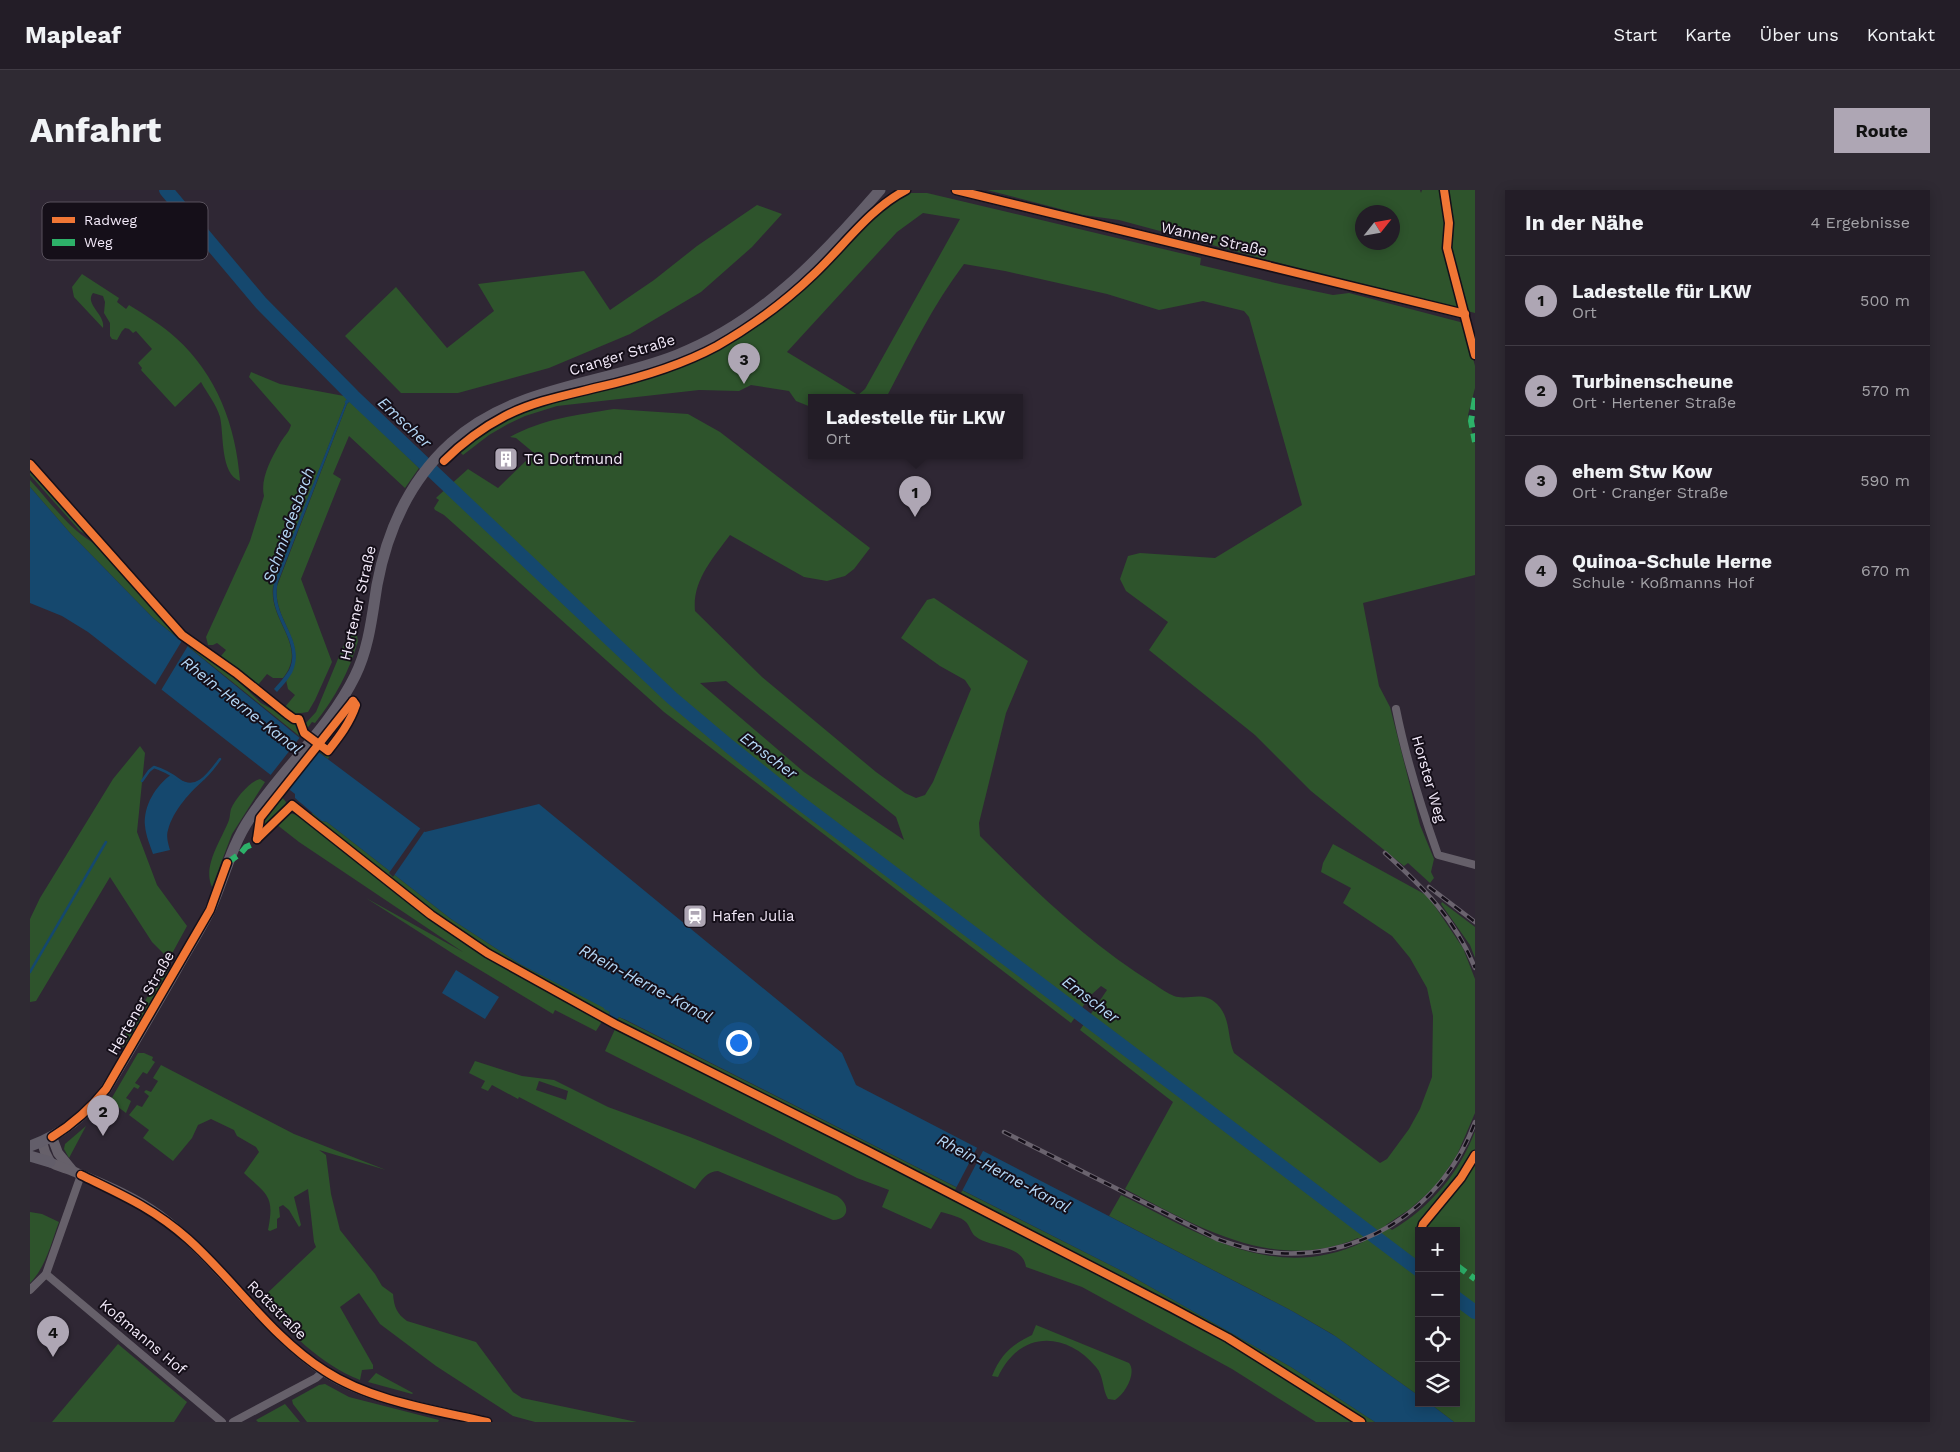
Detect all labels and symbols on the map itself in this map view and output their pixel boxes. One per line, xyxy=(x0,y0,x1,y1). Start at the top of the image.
legend xyxy=(42,202,208,260)
north arrow xyxy=(1355,205,1400,250)
text: Radweg xyxy=(84,212,138,228)
street label: Wanner Straße xyxy=(1159,218,1269,260)
text: Weg xyxy=(84,234,113,250)
street label: Cranger Straße xyxy=(567,330,677,380)
pin: 3 xyxy=(728,343,760,384)
water label: Emscher xyxy=(374,393,436,452)
building icon: TG Dortmund xyxy=(493,446,519,472)
place label: TG Dortmund xyxy=(524,450,623,468)
water label: Schmiedesbach xyxy=(259,465,318,586)
pin: 1 xyxy=(899,476,931,517)
street label: Hertener Straße xyxy=(336,544,380,662)
water label: Rhein-Herne-Kanal xyxy=(178,652,306,758)
water label: Emscher xyxy=(736,728,802,783)
street label: Horster Weg xyxy=(1408,733,1450,825)
station icon: Hafen Julia xyxy=(682,903,708,929)
place label: Hafen Julia xyxy=(712,907,795,925)
water label: Rhein-Herne-Kanal xyxy=(576,940,716,1027)
street label: Hertener Straße xyxy=(104,948,178,1058)
water label: Emscher xyxy=(1058,972,1124,1027)
your location xyxy=(726,1030,752,1056)
pin: 2 xyxy=(87,1095,119,1136)
water label: Rhein-Herne-Kanal xyxy=(934,1130,1074,1217)
street label: Rottstraße xyxy=(244,1277,310,1343)
street label: Koßmanns Hof xyxy=(96,1296,190,1379)
pin: 4 xyxy=(37,1316,69,1357)

